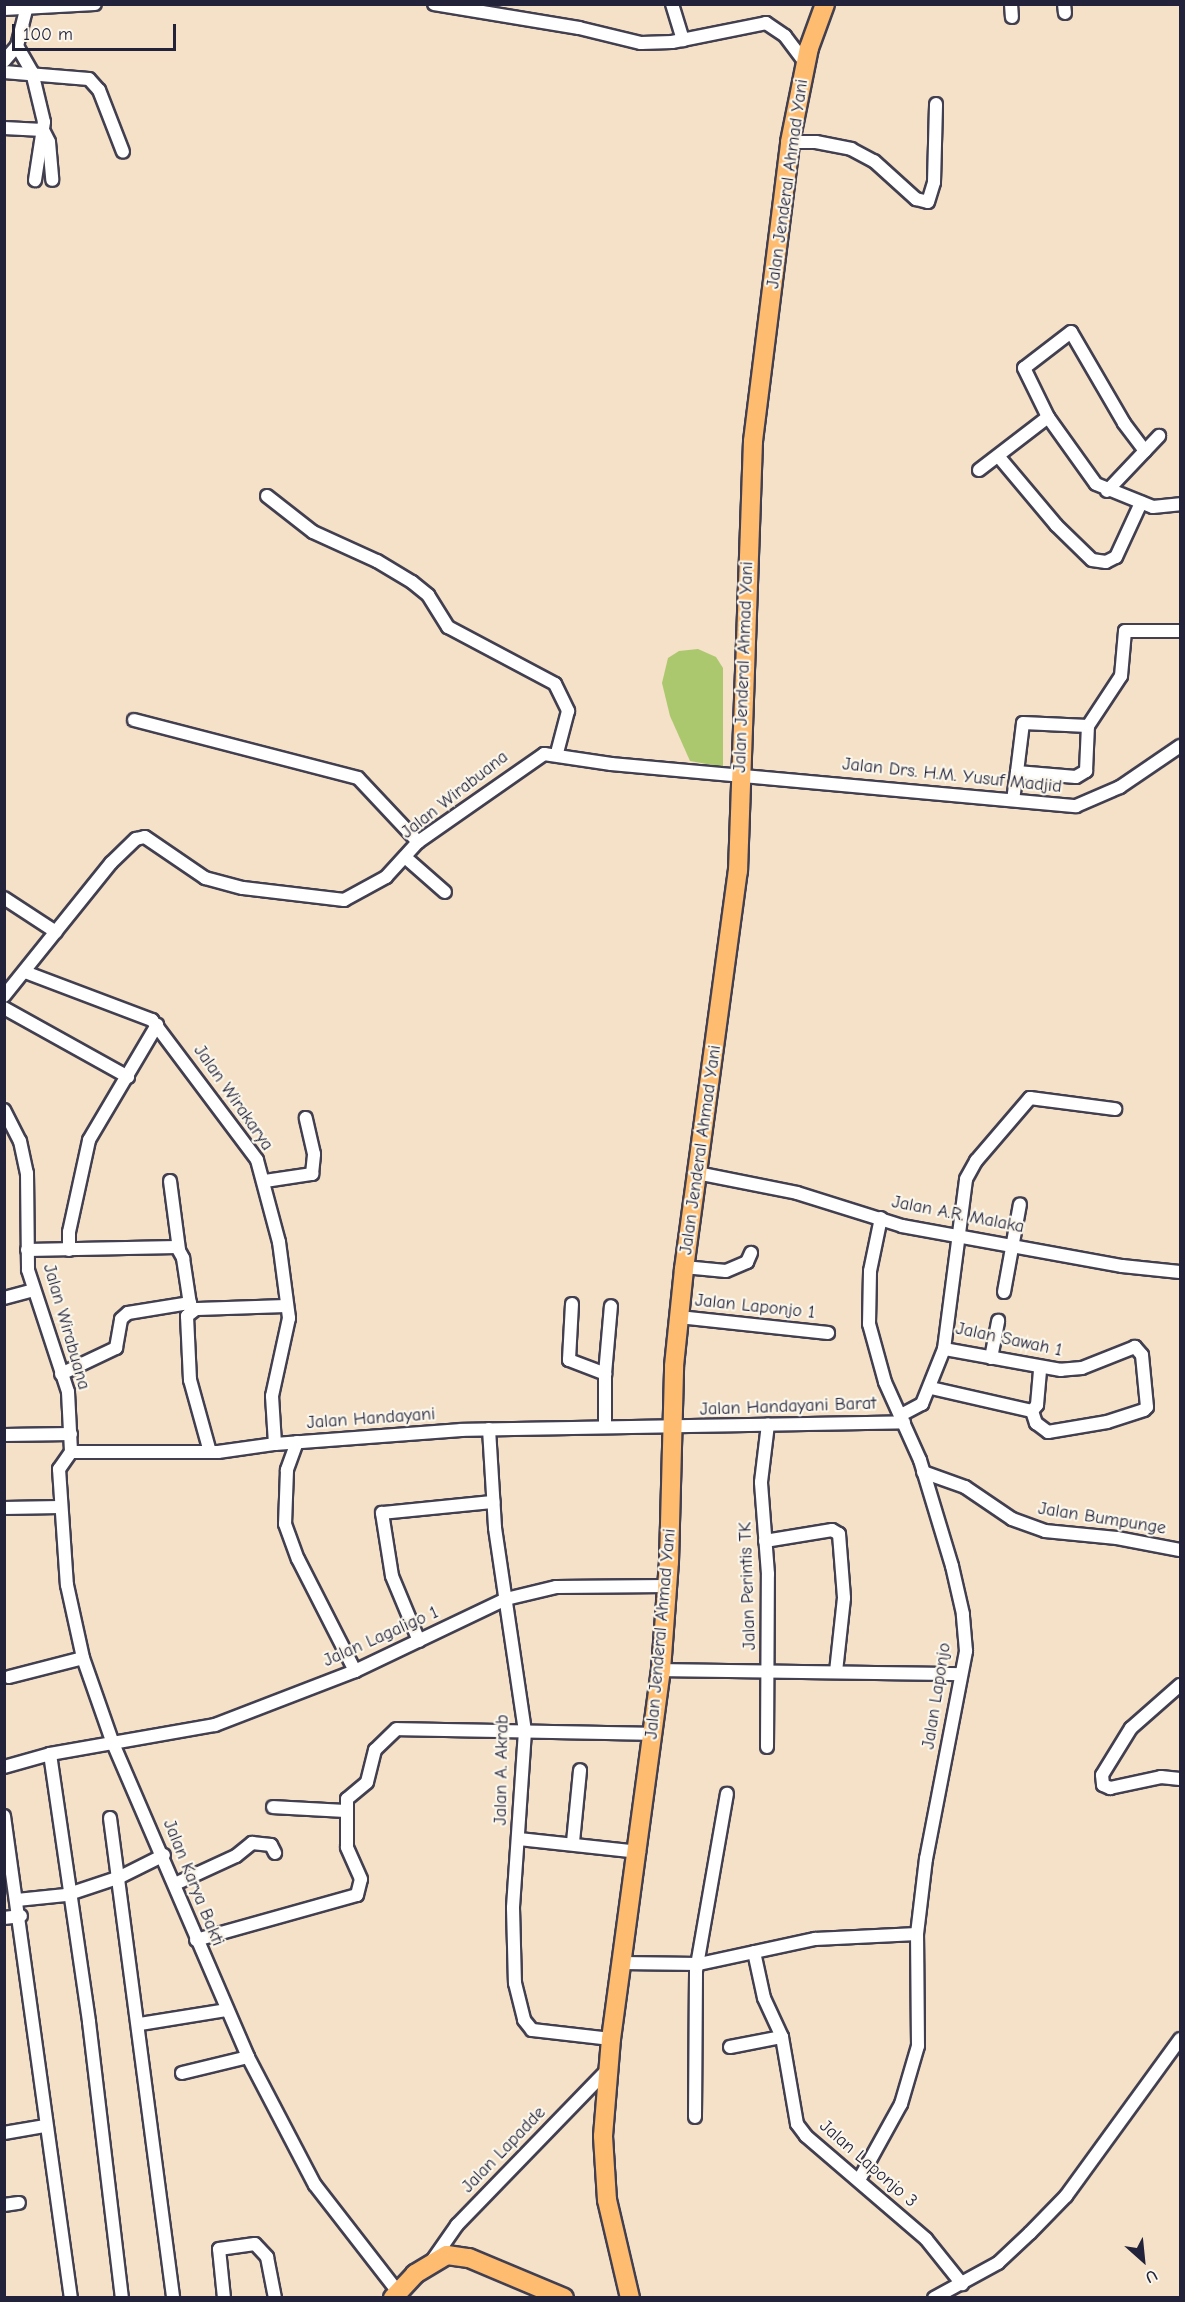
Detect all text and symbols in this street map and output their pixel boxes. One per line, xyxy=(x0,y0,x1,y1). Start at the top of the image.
scale bar xyxy=(15,12,178,50)
text: 100 m xyxy=(23,24,73,45)
street label: Jalan Jenderal Ahmad Yani xyxy=(763,78,813,290)
street label: Jalan Jenderal Ahmad Yani xyxy=(730,561,758,773)
street label: Jalan Wirabuana xyxy=(397,747,513,843)
street label: Jalan Drs. H.M. Yusuf Madjid xyxy=(841,754,1063,798)
street label: Jalan Wirakarya xyxy=(188,1041,278,1155)
street label: Jalan Jenderal Ahmad Yani xyxy=(676,1044,726,1256)
street label: Jalan A.R. Malaka xyxy=(890,1192,1026,1238)
street label: Jalan Wirabuana xyxy=(38,1262,94,1392)
street label: Jalan Laponjo 1 xyxy=(694,1290,816,1324)
street label: Jalan Sawah 1 xyxy=(954,1318,1064,1362)
street label: Jalan Handayani Barat xyxy=(699,1393,877,1421)
street label: Jalan Handayani xyxy=(306,1404,436,1434)
street label: Jalan Bumpunge xyxy=(1036,1498,1168,1540)
street label: Jalan Perintis TK xyxy=(735,1521,761,1651)
street label: Jalan Jenderal Ahmad Yani xyxy=(641,1528,681,1740)
street label: Jalan Lagaligo 1 xyxy=(320,1602,442,1672)
street label: Jalan Laponjo xyxy=(918,1641,956,1751)
street label: Jalan A. Akrab xyxy=(490,1714,514,1826)
street label: Jalan Karya Bakti xyxy=(158,1817,228,1949)
street label: Jalan Lapadde xyxy=(457,2102,551,2198)
street label: Jalan Laponjo 3 xyxy=(815,2116,921,2212)
north arrow xyxy=(1113,2230,1173,2290)
text: U xyxy=(1142,2266,1160,2286)

